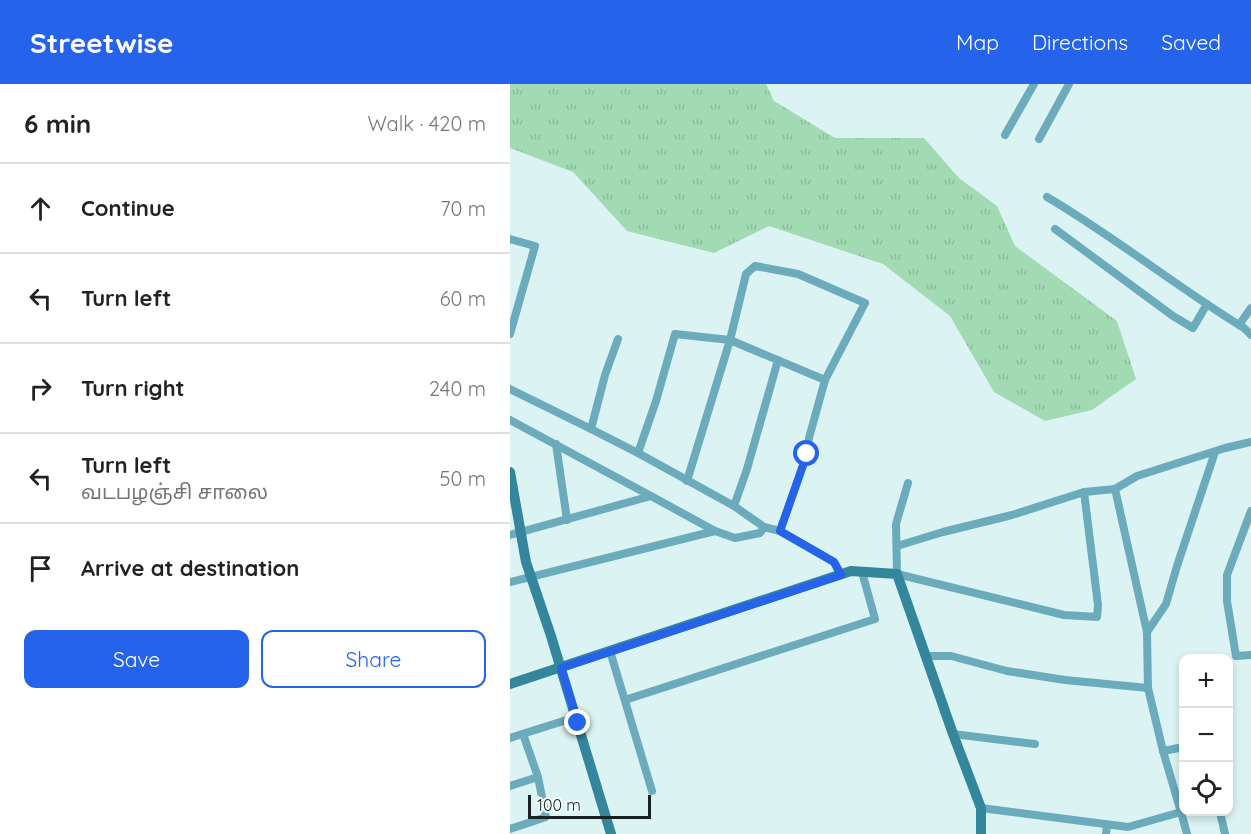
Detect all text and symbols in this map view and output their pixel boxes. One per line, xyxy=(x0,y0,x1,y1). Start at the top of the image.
text: Streetwise xyxy=(30,25,173,60)
text: Map xyxy=(956,29,999,55)
text: Directions xyxy=(1032,29,1128,55)
text: Saved xyxy=(1161,29,1221,55)
text: 6 min xyxy=(24,107,91,140)
text: Walk · 420 m xyxy=(367,111,486,136)
icon: ahead xyxy=(24,192,57,225)
text: Continue xyxy=(81,194,175,222)
text: 70 m xyxy=(440,196,486,221)
icon: left xyxy=(24,282,57,315)
text: Turn left xyxy=(81,284,171,312)
text: 60 m xyxy=(440,286,486,311)
icon: right xyxy=(24,372,57,405)
text: Turn right xyxy=(81,374,185,402)
text: 240 m xyxy=(429,376,486,401)
route start xyxy=(793,440,819,466)
text: Turn left xyxy=(81,451,171,479)
icon: left xyxy=(24,462,57,495)
text: 50 m xyxy=(440,466,486,491)
text: வடபழஞ்சி சாலை xyxy=(81,479,268,504)
icon: arrive xyxy=(24,552,57,585)
text: Arrive at destination xyxy=(81,554,299,582)
button: Save xyxy=(24,630,249,688)
button: Share xyxy=(261,630,486,688)
map controls xyxy=(1179,654,1233,816)
button: + xyxy=(1179,654,1233,708)
button: − xyxy=(1179,708,1233,762)
route end xyxy=(564,709,590,735)
button: locate xyxy=(1179,762,1233,816)
scale bar xyxy=(528,792,651,820)
text: 100 m xyxy=(537,795,581,815)

